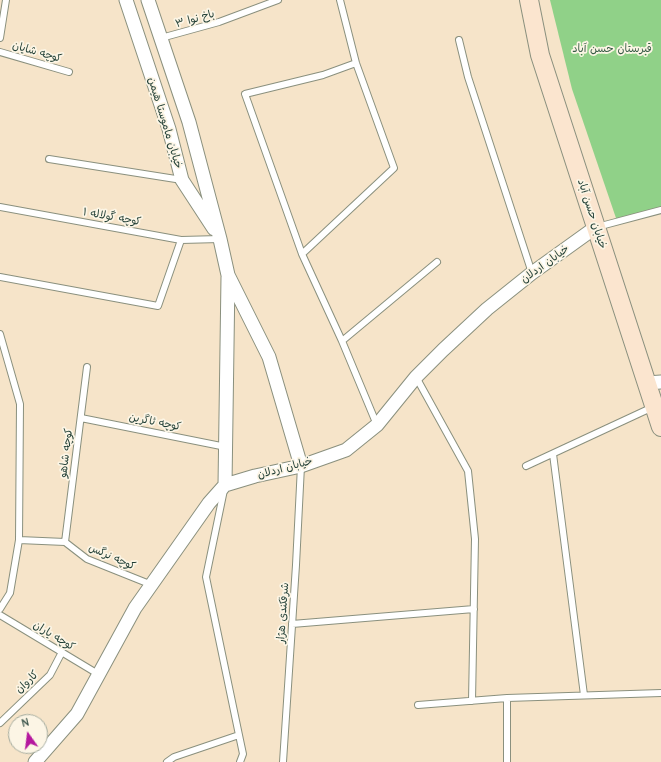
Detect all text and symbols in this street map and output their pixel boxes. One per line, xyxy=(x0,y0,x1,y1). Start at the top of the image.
street label: باخ نوا ۳ xyxy=(174,7,216,31)
street label: کوچه شایان xyxy=(11,39,63,65)
park label: قبرستان حسن آباد xyxy=(572,42,652,56)
street label: خیابان ماموستا هیمن xyxy=(145,76,185,170)
street label: خیابان حسن آباد xyxy=(574,177,610,251)
street label: کوچه گولاله ۱ xyxy=(82,205,142,229)
street label: خیابان اردلان xyxy=(518,242,572,286)
street label: کوچه ئاگرین xyxy=(128,410,182,434)
street label: کوچه شاهو xyxy=(56,428,76,478)
street label: خیابان اردلان xyxy=(256,454,314,482)
street label: کوچه نرگس xyxy=(87,541,137,573)
street label: شرفکندی هژار xyxy=(274,582,292,644)
street label: کوچه یاران xyxy=(31,618,77,654)
street label: کاروان xyxy=(13,668,41,696)
north arrow xyxy=(8,714,48,754)
text: N xyxy=(20,716,30,730)

